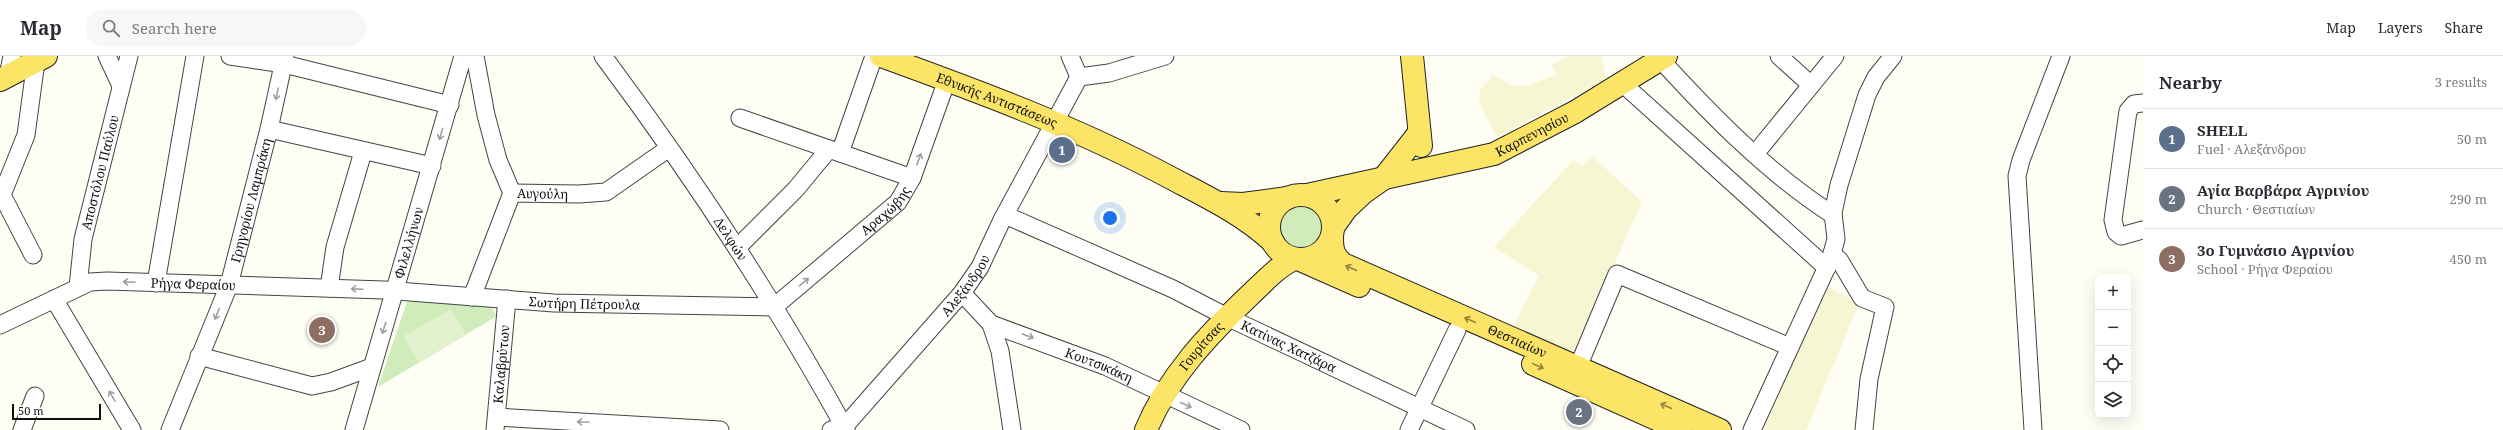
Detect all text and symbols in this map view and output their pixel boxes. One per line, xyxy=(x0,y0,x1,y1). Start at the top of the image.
search box xyxy=(86,10,366,46)
text: Map xyxy=(20,15,62,41)
icon: search xyxy=(100,17,122,39)
text: Search here xyxy=(132,18,217,38)
text: Map xyxy=(2326,18,2356,37)
text: Layers xyxy=(2378,18,2423,37)
text: Share xyxy=(2445,18,2483,37)
street label: Εθνικής Αντιστάσεως xyxy=(934,68,1060,132)
text: Nearby xyxy=(2159,71,2222,94)
text: 3 results xyxy=(2435,73,2487,91)
one-way arrow xyxy=(273,87,281,100)
street label: Καρπενησίου xyxy=(1492,108,1571,161)
street label: Αποστόλου Παύλου xyxy=(77,113,123,232)
text: SHELL xyxy=(2197,120,2247,140)
one-way arrow xyxy=(437,127,444,140)
text: 1 xyxy=(2168,130,2176,148)
text: 50 m xyxy=(2457,130,2487,148)
pin: 1 xyxy=(1049,135,1075,165)
street label: Γρηγορίου Λαμπράκη xyxy=(226,136,275,264)
text: Fuel · Αλεξάνδρου xyxy=(2197,140,2306,158)
one-way arrow xyxy=(916,152,923,165)
text: Αγία Βαρβάρα Αγρινίου xyxy=(2197,180,2369,200)
street label: Αραχώβης xyxy=(856,183,914,239)
street label: Αυγούλη xyxy=(517,184,568,203)
text: 2 xyxy=(2168,190,2176,208)
text: 290 m xyxy=(2450,190,2487,208)
text: Church · Θεστιαίων xyxy=(2197,200,2315,218)
street label: Φιλελλήνων xyxy=(390,205,428,281)
your location xyxy=(1100,208,1120,228)
street label: Δελφών xyxy=(710,214,752,264)
text: 3ο Γυμνάσιο Αγρινίου xyxy=(2197,240,2354,260)
text: 3 xyxy=(2168,250,2176,268)
text: 450 m xyxy=(2450,250,2487,268)
street label: Αλεξάνδρου xyxy=(937,252,994,320)
text: School · Ρήγα Φεραίου xyxy=(2197,260,2333,278)
one-way arrow xyxy=(1345,263,1357,271)
street label: Ρήγα Φεραίου xyxy=(150,273,236,294)
map controls xyxy=(2095,274,2131,418)
button: + xyxy=(2095,274,2131,310)
one-way arrow xyxy=(798,277,809,286)
one-way arrow xyxy=(123,278,136,285)
one-way arrow xyxy=(351,285,364,293)
street label: Σωτήρη Πέτρουλα xyxy=(528,292,641,314)
one-way arrow xyxy=(213,307,220,319)
button: − xyxy=(2095,310,2131,346)
pin: 3 xyxy=(309,315,335,345)
one-way arrow xyxy=(1464,315,1476,323)
street label: Κατίνας Χατζάρα xyxy=(1238,316,1340,377)
street label: Γουρίτσας xyxy=(1175,317,1227,374)
street label: Θεστιαίων xyxy=(1485,320,1550,362)
one-way arrow xyxy=(380,321,387,334)
street label: Καλαβρύτων xyxy=(488,324,514,404)
one-way arrow xyxy=(1022,333,1034,341)
street label: Κουτσικάκη xyxy=(1063,343,1136,387)
button: locate xyxy=(2095,346,2131,382)
one-way arrow xyxy=(1532,363,1544,370)
button: layers xyxy=(2095,382,2131,418)
one-way arrow xyxy=(108,391,116,402)
pin: 2 xyxy=(1566,397,1592,427)
scale bar xyxy=(12,402,101,421)
one-way arrow xyxy=(1179,402,1191,409)
one-way arrow xyxy=(1660,402,1672,409)
text: 50 m xyxy=(18,403,44,418)
one-way arrow xyxy=(577,419,590,426)

